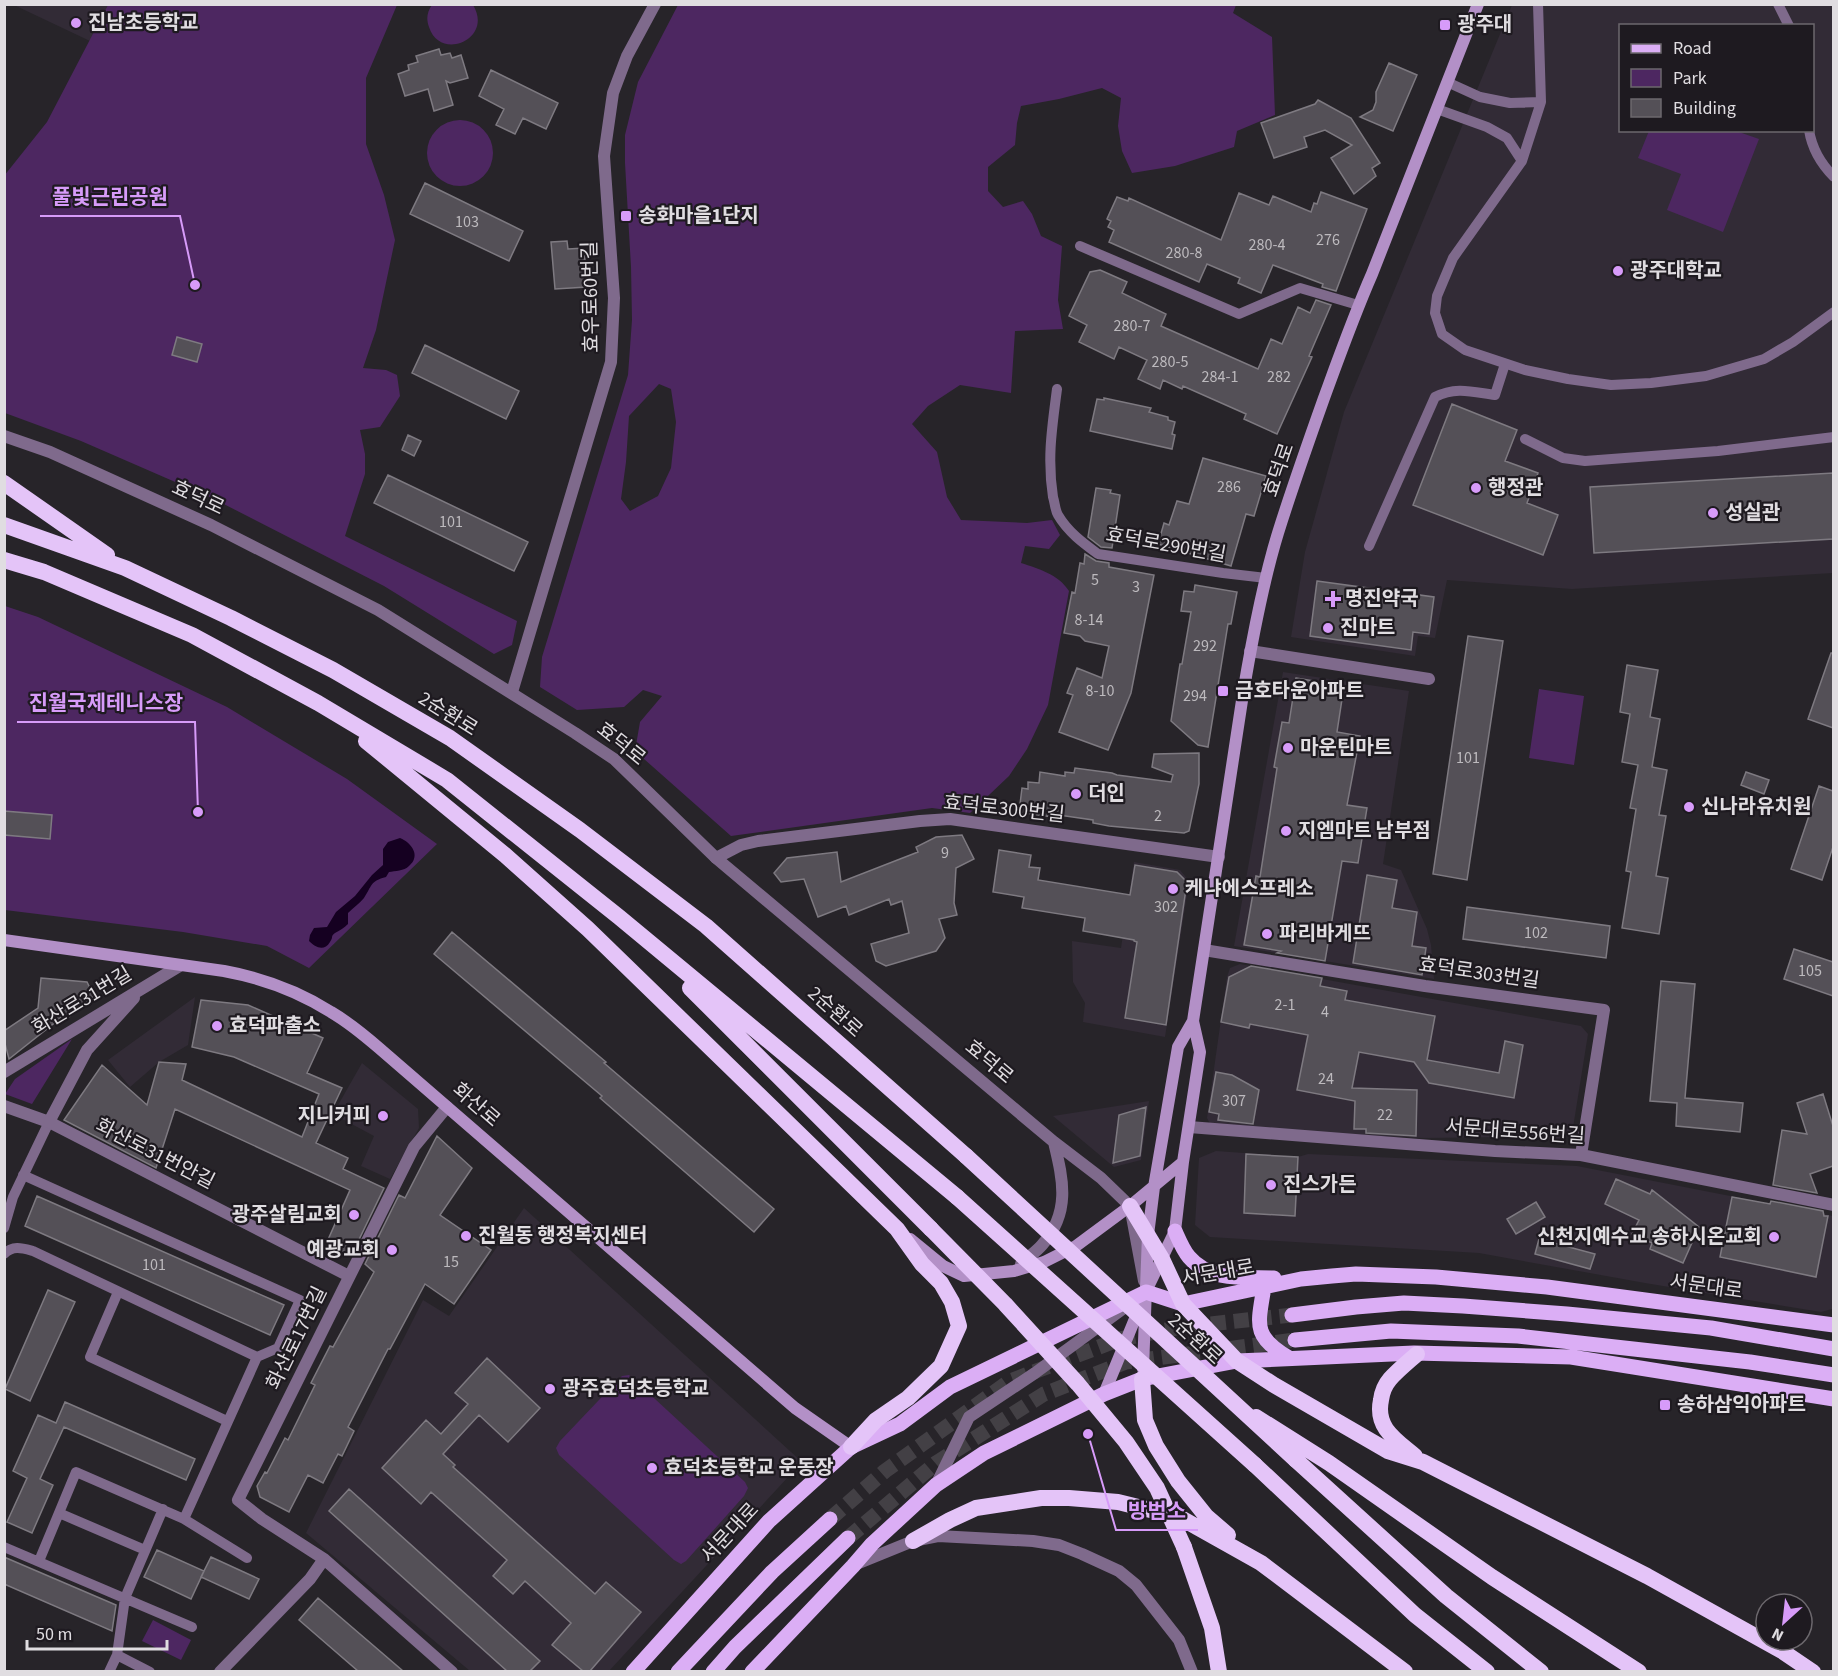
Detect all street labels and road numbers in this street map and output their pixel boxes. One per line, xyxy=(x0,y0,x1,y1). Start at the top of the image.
street label: 효우로60번길 xyxy=(576,241,606,353)
street label: 효덕로 xyxy=(1257,439,1301,501)
street label: 효덕로 xyxy=(167,474,229,522)
street label: 효덕로290번길 xyxy=(1104,521,1228,569)
street label: 2순환로 xyxy=(413,685,483,743)
street label: 효덕로 xyxy=(591,716,651,772)
street label: 효덕로300번길 xyxy=(942,789,1066,829)
street label: 효덕로303번길 xyxy=(1417,951,1541,995)
street label: 화산로31번길 xyxy=(27,960,137,1042)
street label: 2순환로 xyxy=(801,980,869,1044)
street label: 효덕로 xyxy=(959,1034,1019,1090)
street label: 화산로 xyxy=(446,1076,506,1134)
street label: 화산로31번안길 xyxy=(91,1112,219,1196)
street label: 서문대로556번길 xyxy=(1444,1113,1586,1151)
street label: 서문대로 xyxy=(1179,1253,1257,1293)
street label: 서문대로 xyxy=(1668,1268,1744,1306)
street label: 화산로17번길 xyxy=(260,1282,334,1394)
street label: 2순환로 xyxy=(1162,1307,1228,1371)
street label: 서문대로 xyxy=(695,1497,765,1569)

